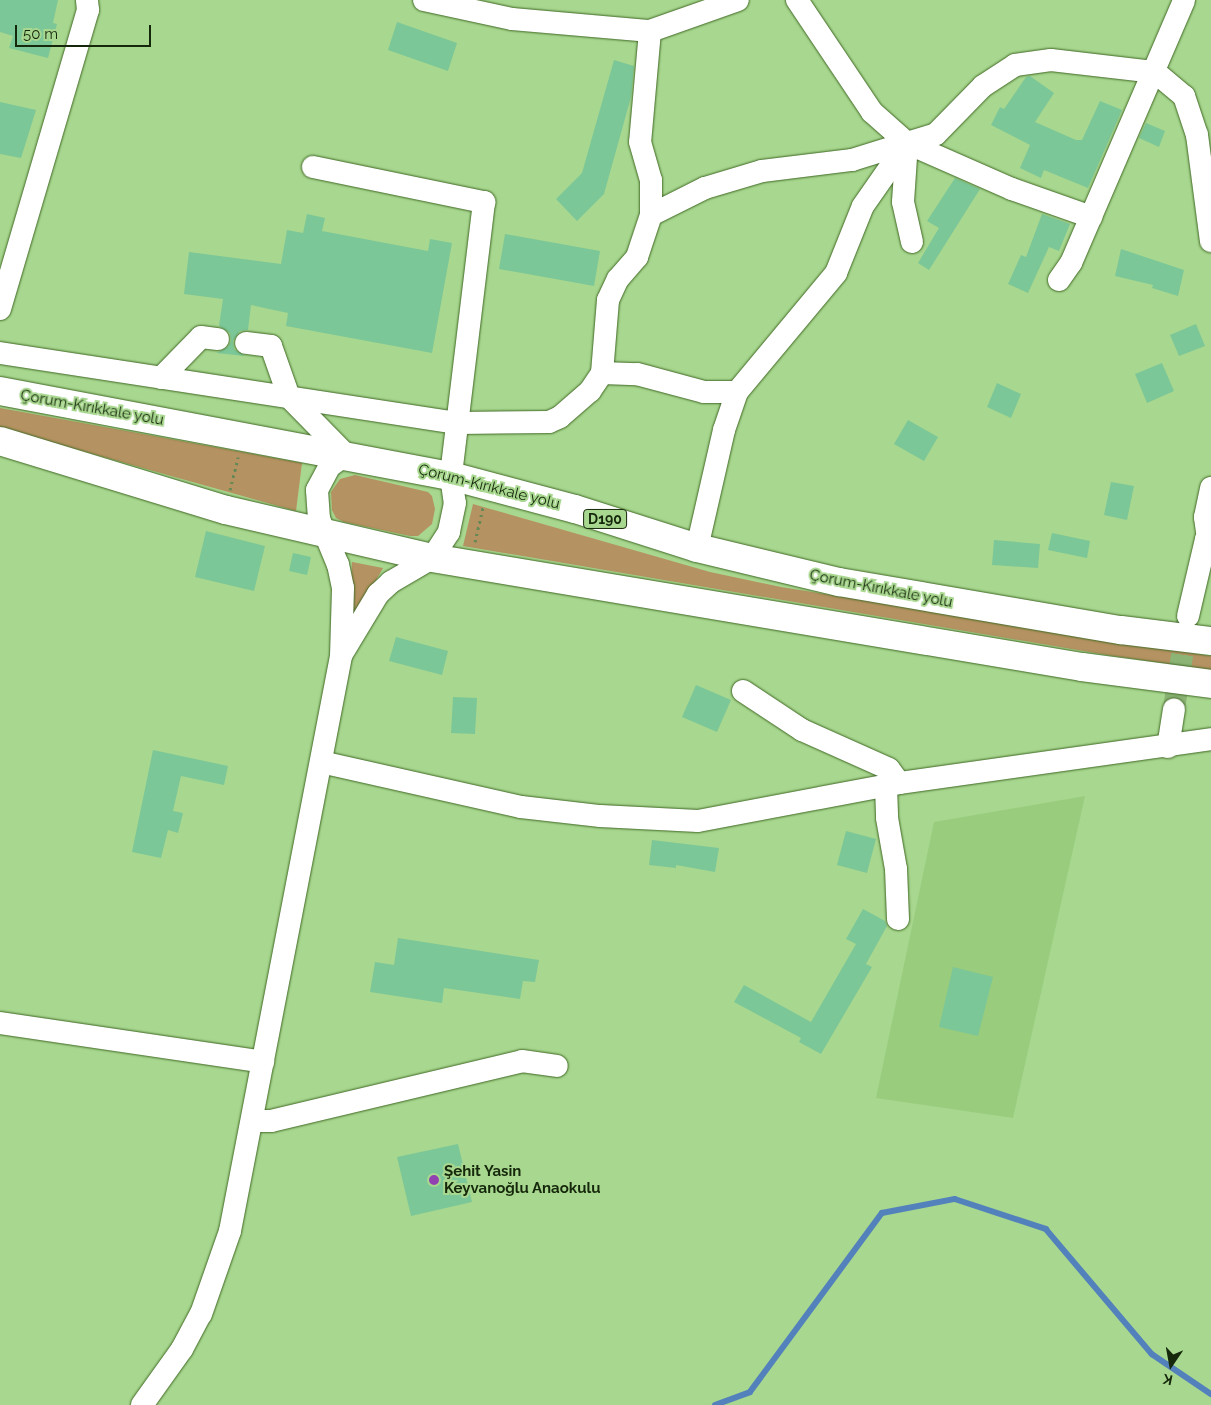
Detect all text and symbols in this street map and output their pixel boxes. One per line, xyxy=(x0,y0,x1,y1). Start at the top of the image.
scale bar xyxy=(18,15,154,47)
text: 50 m xyxy=(23,25,58,43)
street label: Çorum-Kırıkkale yolu xyxy=(19,387,165,429)
street label: Çorum-Kırıkkale yolu xyxy=(416,461,562,513)
road number: D190 xyxy=(582,508,628,530)
street label: Çorum-Kırıkkale yolu xyxy=(808,566,954,612)
place label: Şehit Yasin Keyvanoğlu Anaokulu xyxy=(444,1162,601,1197)
marker: Şehit Yasin Keyvanoğlu Anaokulu xyxy=(428,1174,440,1186)
north arrow xyxy=(1146,1340,1196,1390)
text: K xyxy=(1162,1371,1174,1388)

